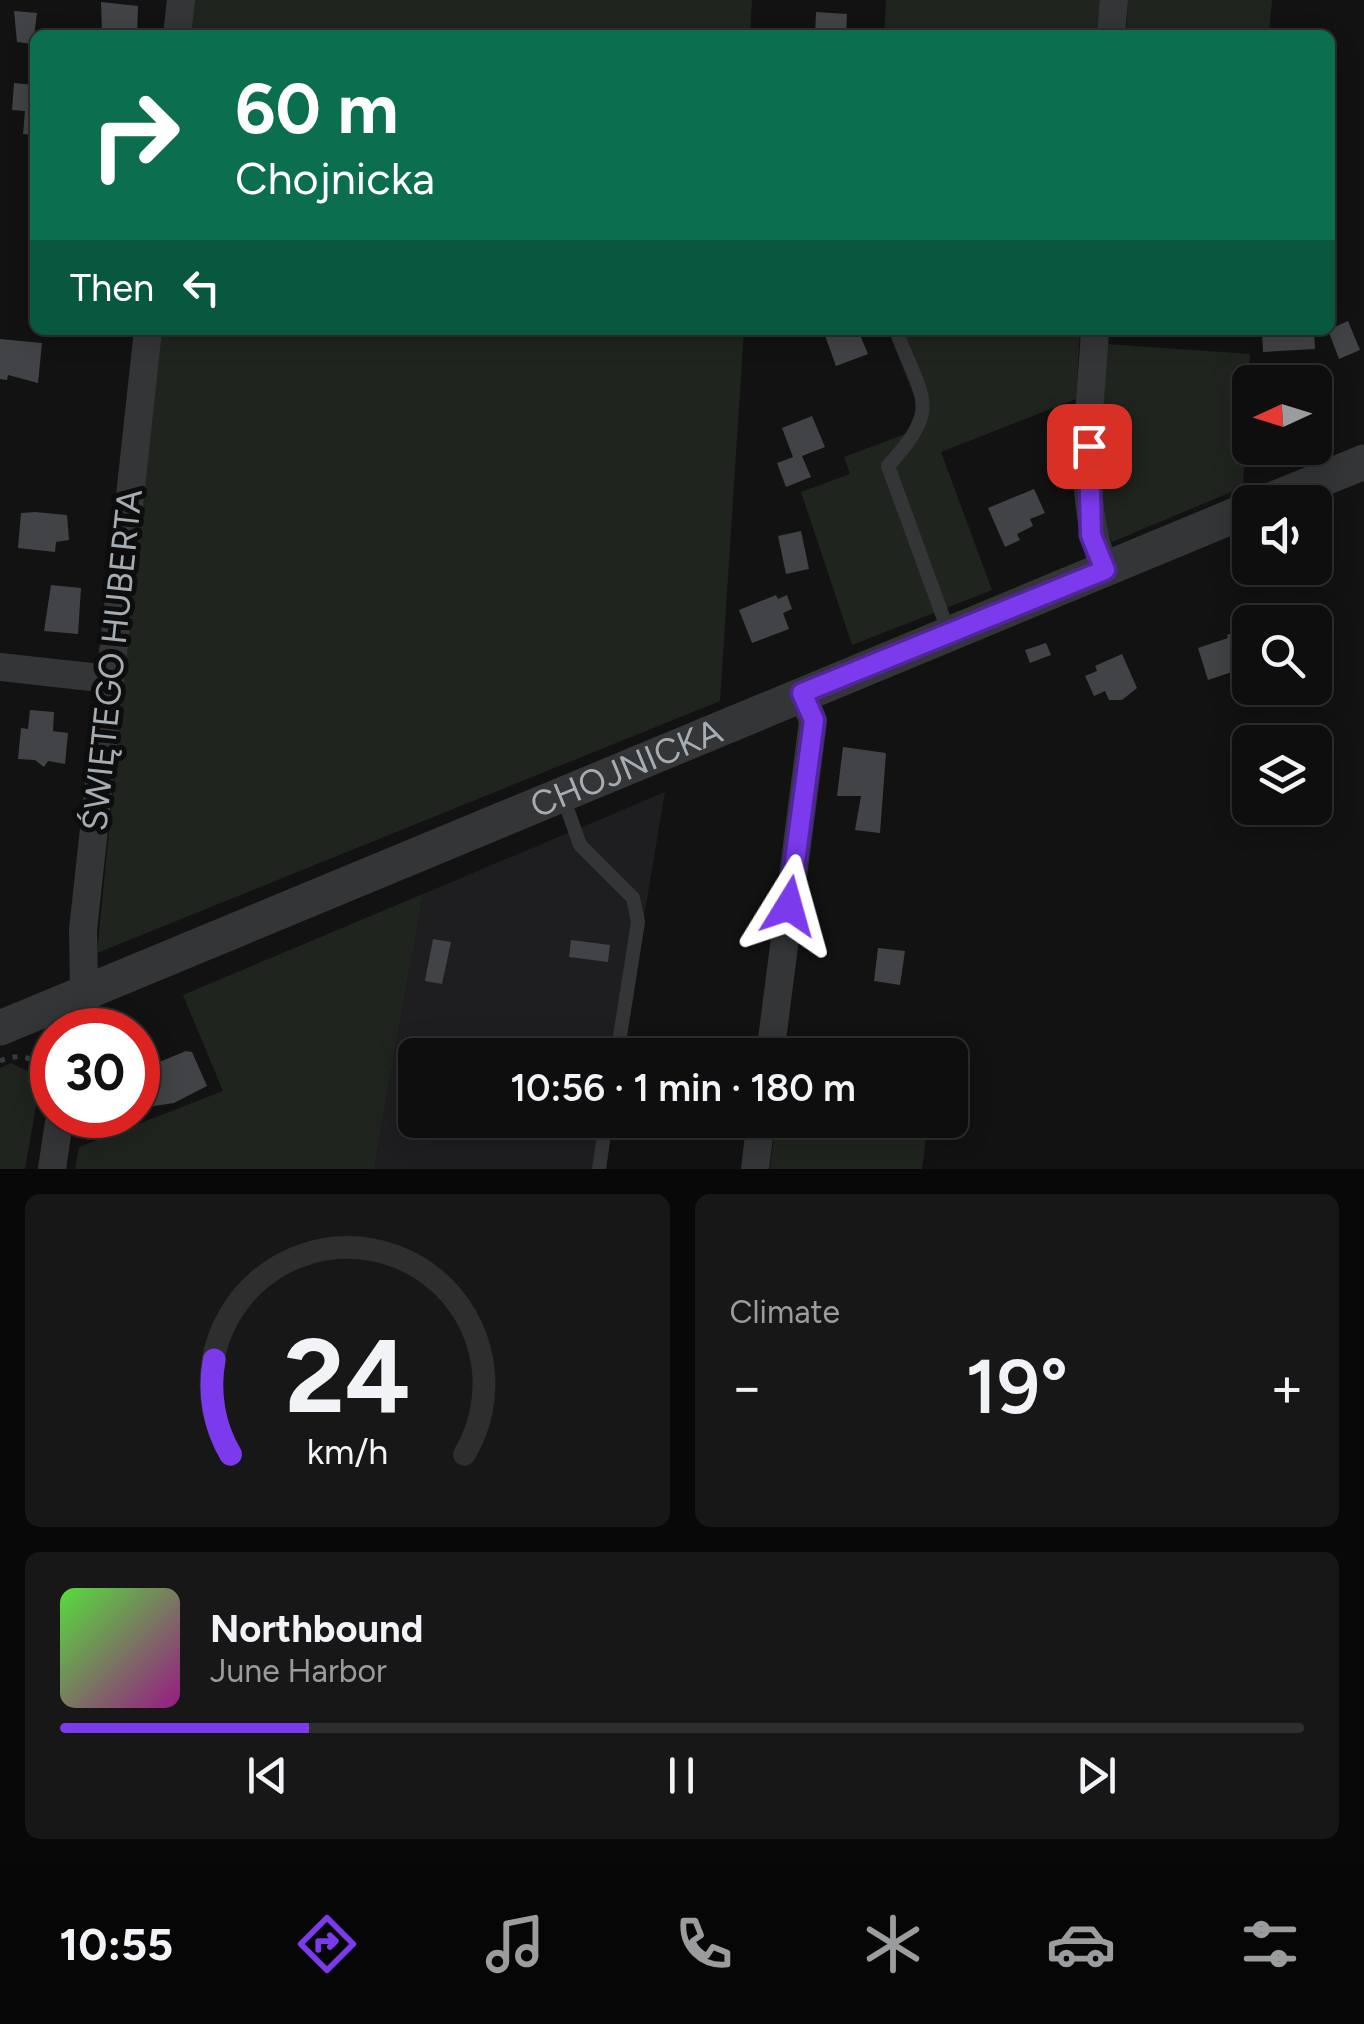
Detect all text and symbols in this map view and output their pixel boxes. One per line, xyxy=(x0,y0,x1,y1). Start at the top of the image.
text: 60 m xyxy=(235,66,399,151)
icon: right xyxy=(70,70,200,200)
text: Chojnicka xyxy=(235,151,435,205)
icon: left xyxy=(174,260,229,315)
text: Then xyxy=(70,265,154,311)
north arrow xyxy=(1232,365,1332,465)
map controls xyxy=(1232,365,1332,825)
pin xyxy=(1047,404,1132,489)
icon: arrive xyxy=(1062,419,1117,474)
button: sound xyxy=(1232,485,1332,585)
street label: ŚWIĘTEGO HUBERTA xyxy=(73,487,151,833)
button: search xyxy=(1232,605,1332,705)
street label: CHOJNICKA xyxy=(524,709,729,826)
button: layers xyxy=(1232,725,1332,825)
position arrow xyxy=(737,854,841,958)
speed limit sign: 30 xyxy=(30,1008,160,1138)
text: 10:56 · 1 min · 180 m xyxy=(510,1065,856,1111)
text: Climate xyxy=(730,1293,840,1331)
text: 24 xyxy=(284,1313,410,1438)
text: 19° xyxy=(965,1342,1068,1432)
text: − xyxy=(730,1354,764,1420)
text: + xyxy=(1270,1354,1304,1420)
text: km/h xyxy=(306,1430,388,1473)
text: Northbound xyxy=(210,1606,423,1652)
text: June Harbor xyxy=(210,1652,387,1690)
icon: previous xyxy=(240,1748,295,1803)
icon: pause xyxy=(654,1748,709,1803)
icon: next xyxy=(1069,1748,1124,1803)
icon: directions xyxy=(292,1909,362,1979)
icon: music xyxy=(480,1909,550,1979)
icon: phone xyxy=(669,1909,739,1979)
icon: climate xyxy=(858,1909,928,1979)
icon: car xyxy=(1046,1909,1116,1979)
icon: filters xyxy=(1235,1909,1305,1979)
text: 10:55 xyxy=(59,1917,173,1971)

